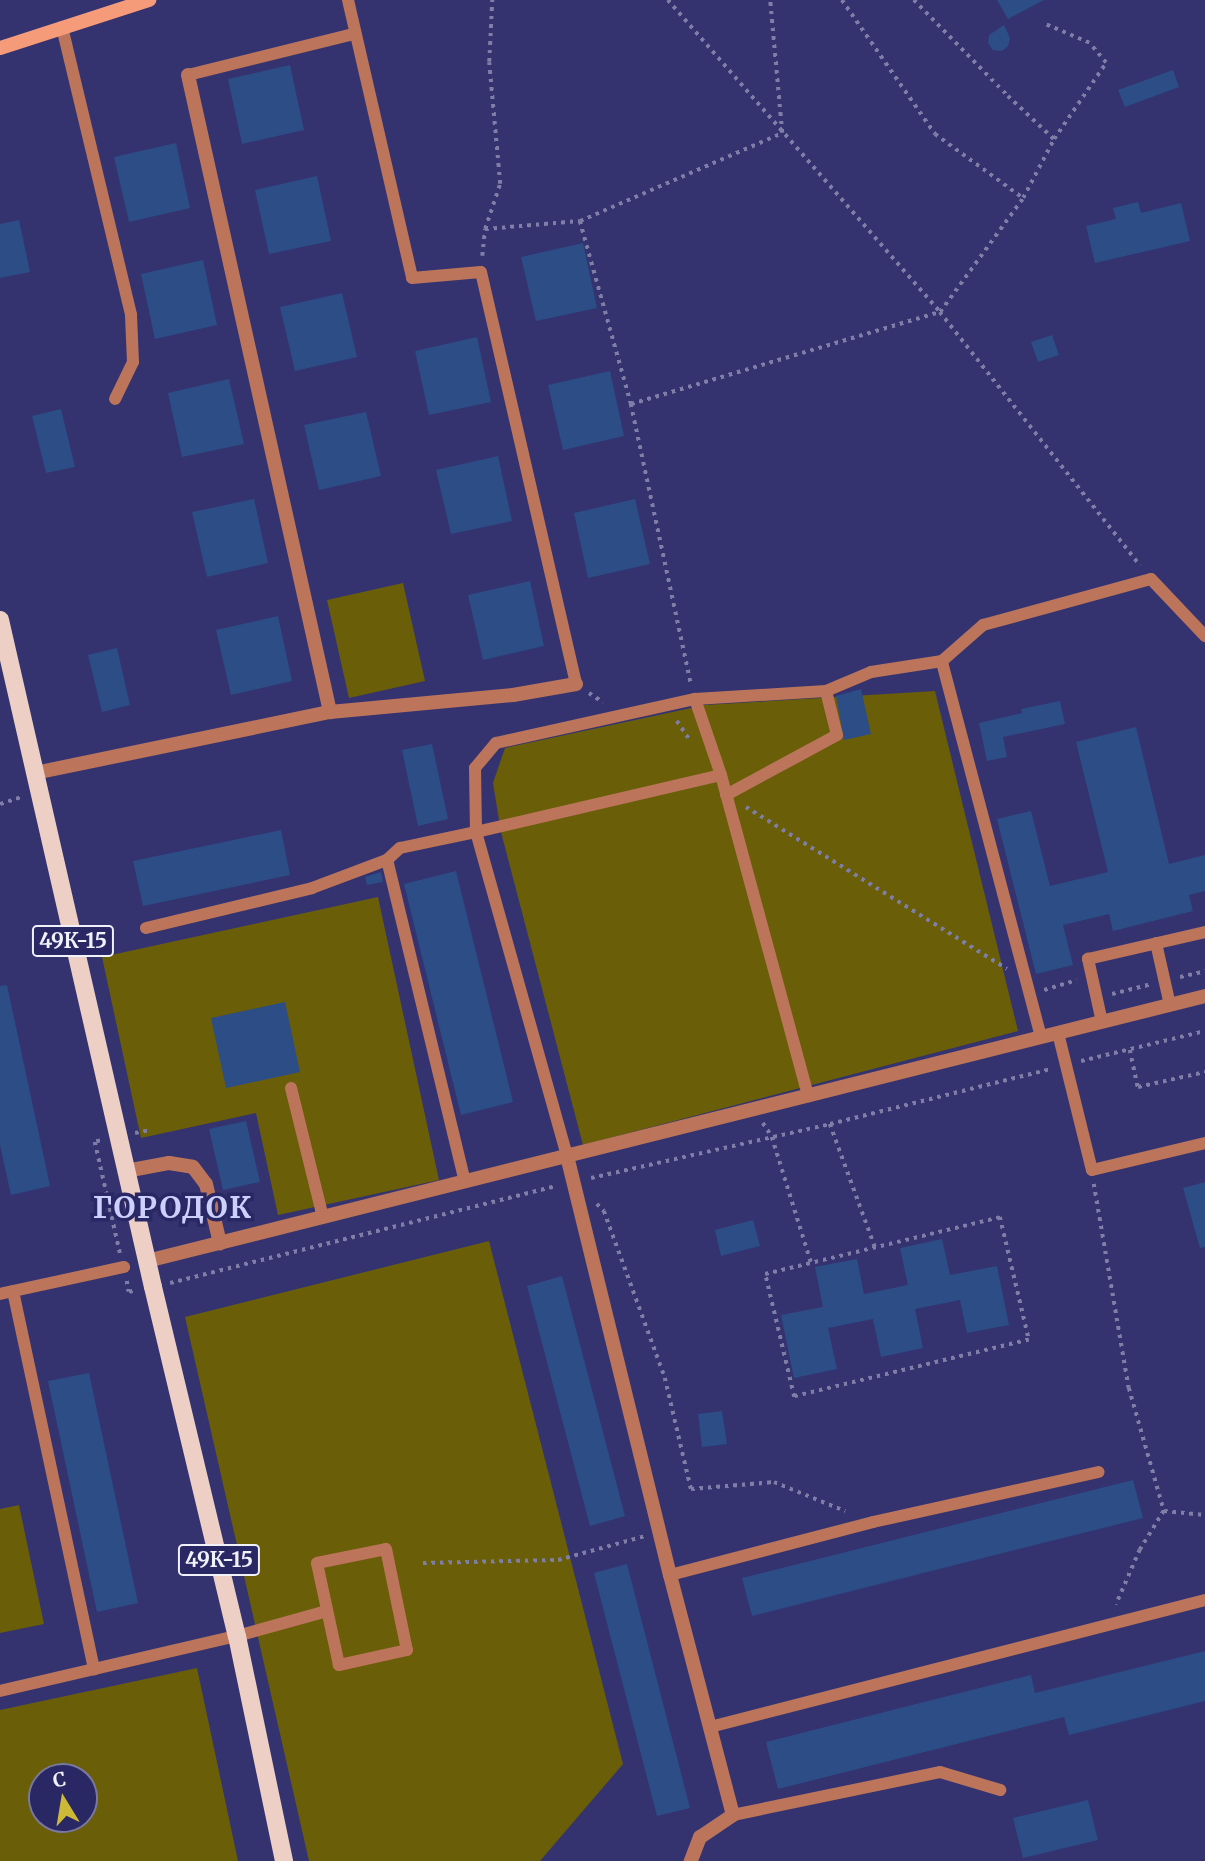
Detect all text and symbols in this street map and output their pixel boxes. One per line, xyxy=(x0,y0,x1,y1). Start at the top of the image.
road number: 49К-15 xyxy=(31,923,115,958)
district label: ГОРОДОК xyxy=(94,1189,252,1225)
road number: 49К-15 xyxy=(177,1542,261,1578)
north arrow xyxy=(28,1763,98,1833)
text: С xyxy=(51,1766,68,1792)

